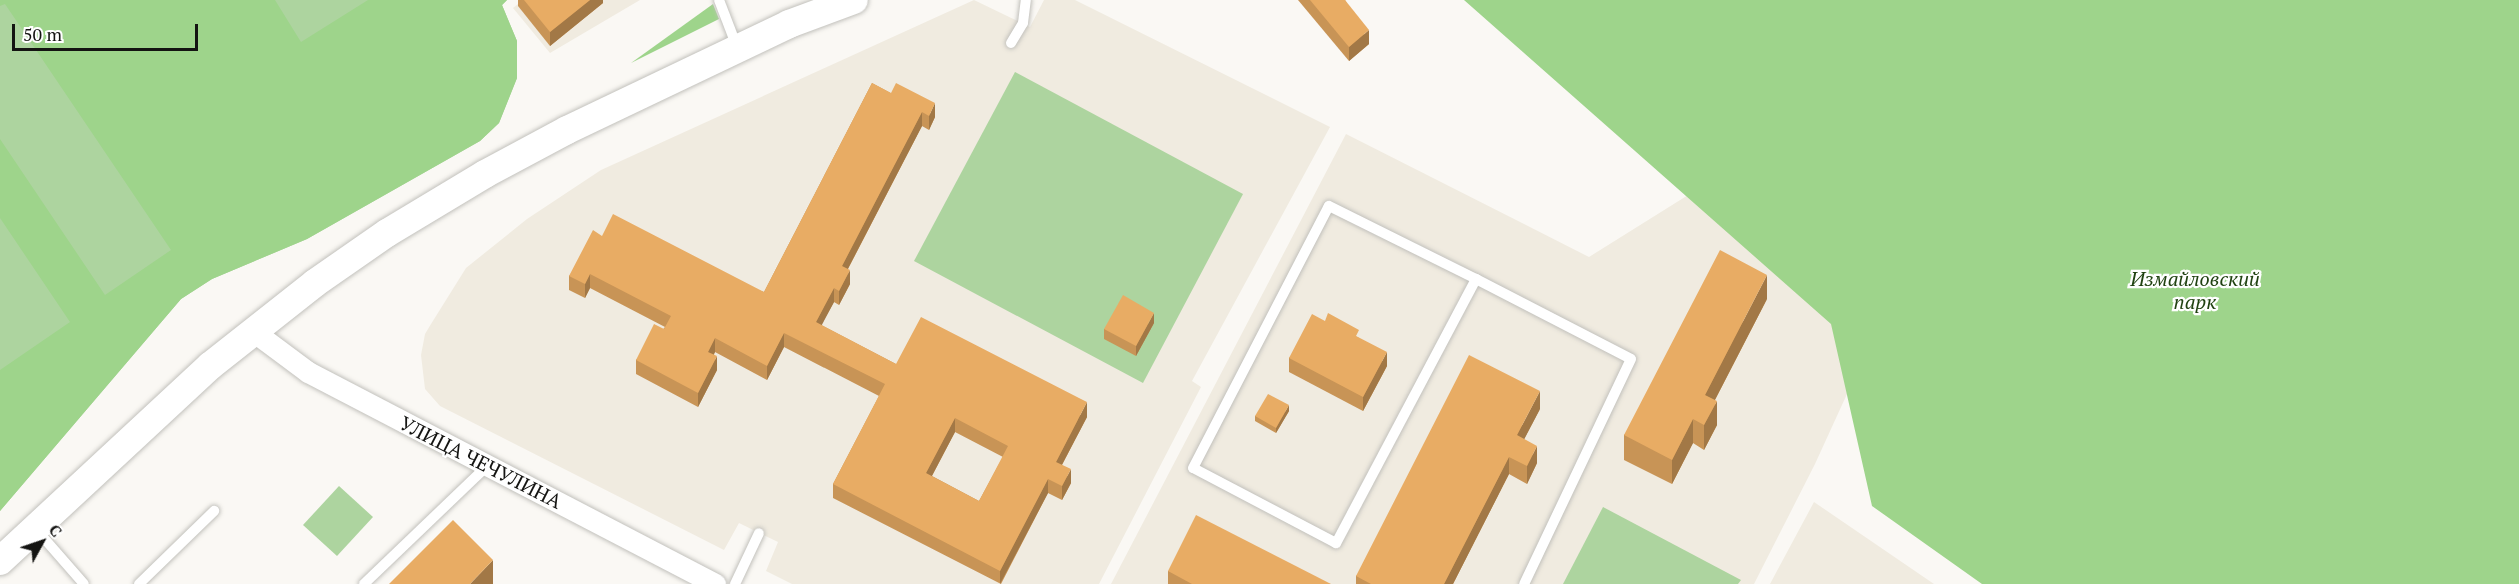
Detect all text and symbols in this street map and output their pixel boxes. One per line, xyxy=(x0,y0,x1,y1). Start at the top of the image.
scale bar xyxy=(15,12,201,50)
text: 50 m xyxy=(23,22,62,46)
park label: Измайловский парк xyxy=(2130,267,2260,314)
street label: УЛИЦА ЧЕЧУЛИНА xyxy=(396,411,566,513)
north arrow xyxy=(12,512,72,572)
text: С xyxy=(44,519,68,541)

